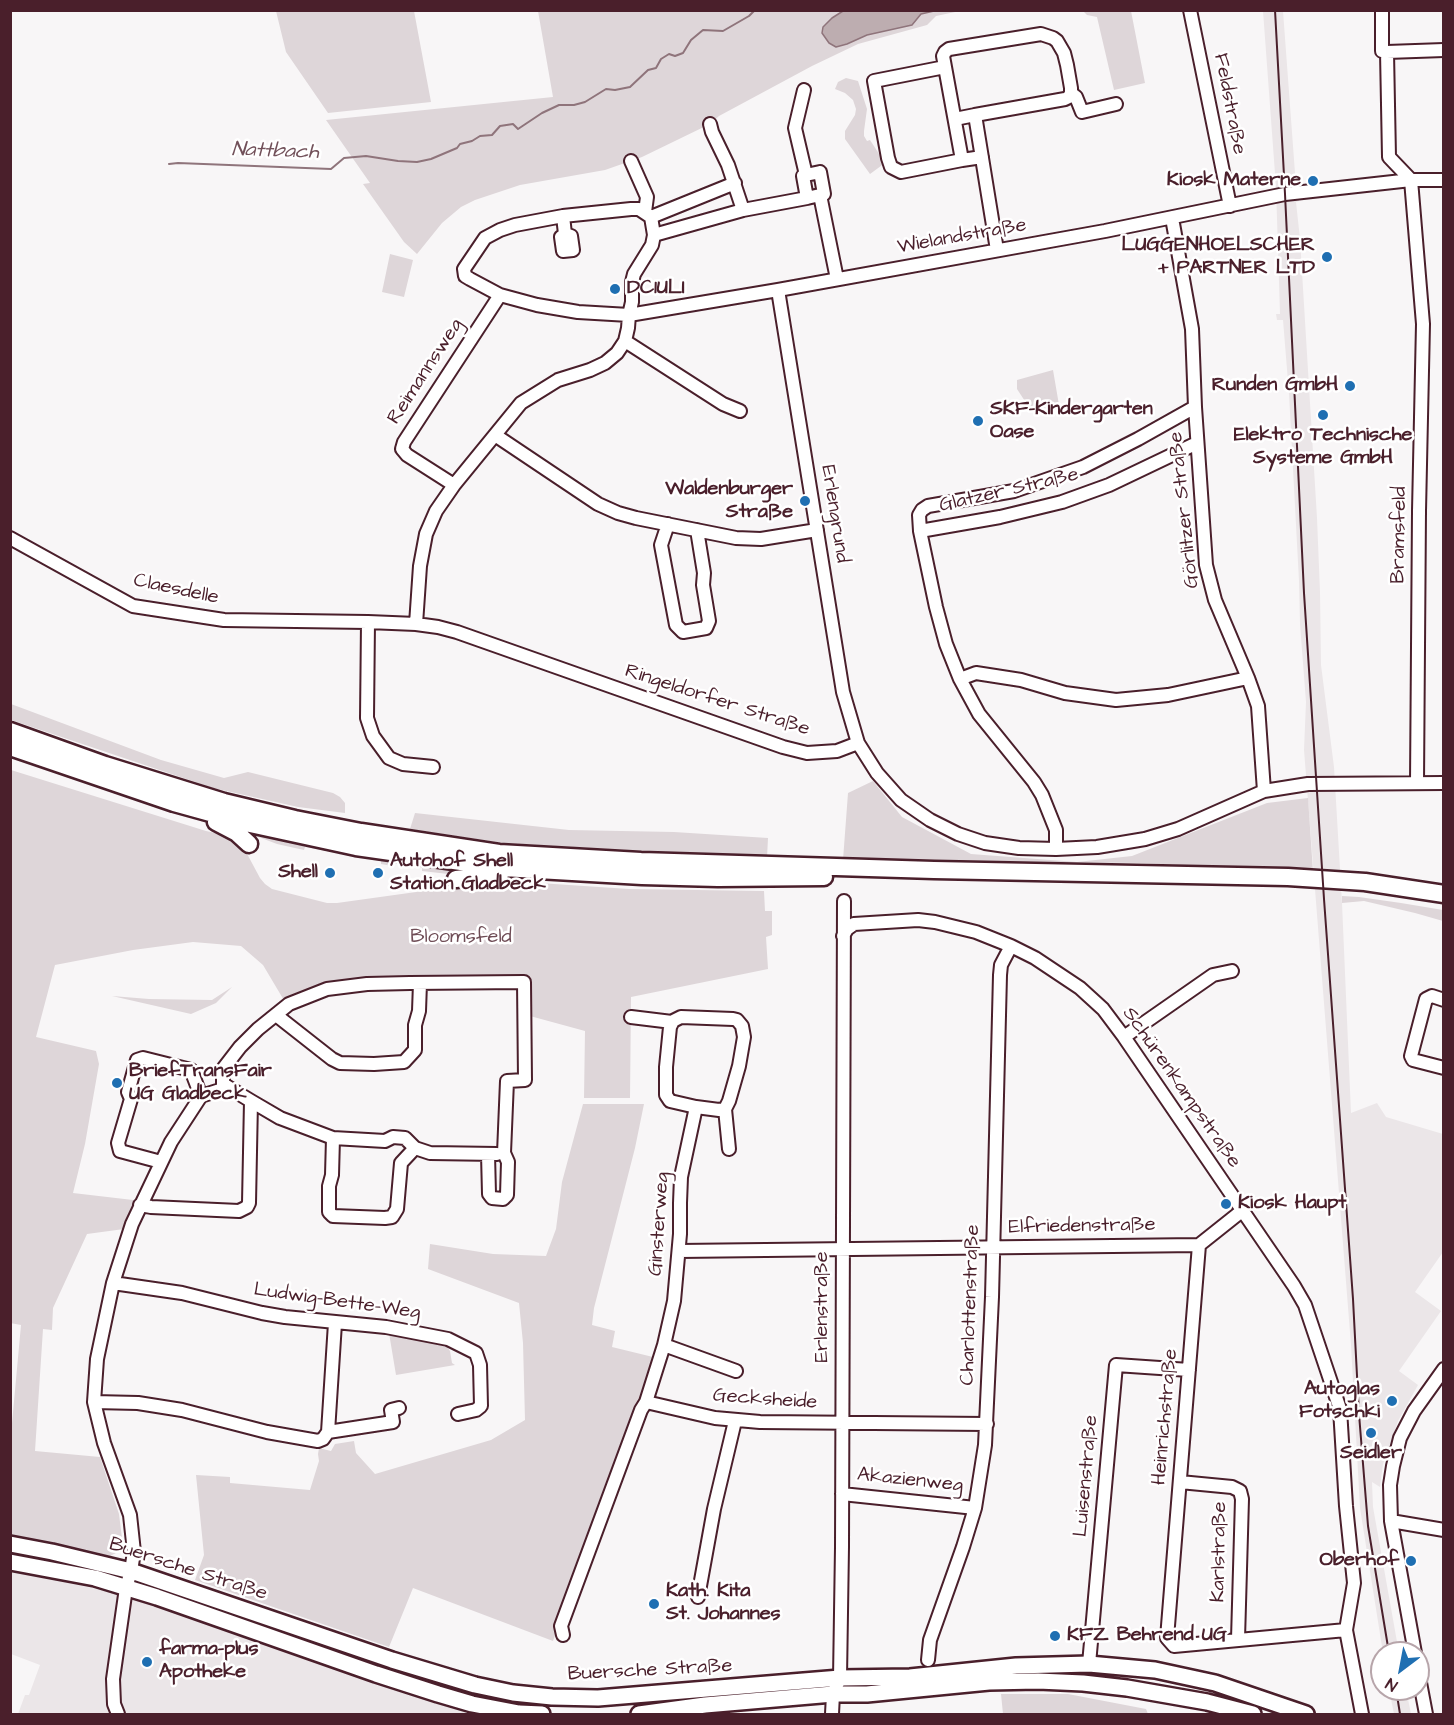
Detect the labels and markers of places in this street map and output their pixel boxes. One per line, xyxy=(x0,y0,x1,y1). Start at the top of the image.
place label: Kiosk Materne xyxy=(1167,169,1301,193)
marker: Kiosk Materne xyxy=(1306,174,1320,188)
place label: LUGGENHOELSCHER + PARTNER LTD xyxy=(1121,234,1315,281)
marker: LUGGENHOELSCHER + PARTNER LTD xyxy=(1320,250,1334,264)
place label: DC1ULI xyxy=(627,277,685,301)
marker: DC1ULI xyxy=(608,282,622,296)
place label: Runden GmbH xyxy=(1212,374,1338,398)
marker: Runden GmbH xyxy=(1343,379,1357,393)
place label: SKF-Kindergarten Oase xyxy=(990,398,1153,445)
marker: Elektro Technische Systeme GmbH xyxy=(1316,408,1330,422)
marker: SKF-Kindergarten Oase xyxy=(971,414,985,428)
place label: Elektro Technische Systeme GmbH xyxy=(1234,424,1412,471)
place label: Waldenburger Straße xyxy=(665,478,793,525)
marker: Waldenburger Straße xyxy=(798,494,812,508)
place label: Autohof Shell Station Gladbeck xyxy=(390,850,546,897)
place label: Shell xyxy=(278,861,318,885)
marker: Shell xyxy=(323,866,337,880)
marker: Autohof Shell Station Gladbeck xyxy=(371,866,385,880)
place label: BriefTransFair UG Gladbeck xyxy=(129,1060,272,1107)
marker: BriefTransFair UG Gladbeck xyxy=(110,1076,124,1090)
place label: Kiosk Haupt xyxy=(1238,1192,1346,1216)
marker: Kiosk Haupt xyxy=(1219,1197,1233,1211)
place label: Autoglas Fotschki xyxy=(1299,1378,1380,1425)
marker: Autoglas Fotschki xyxy=(1385,1394,1399,1408)
marker: Seidler xyxy=(1364,1426,1378,1440)
place label: Seidler xyxy=(1340,1442,1402,1466)
place label: Oberhof xyxy=(1319,1549,1399,1573)
marker: Oberhof xyxy=(1404,1554,1418,1568)
place label: Kath. Kita St. Johannes xyxy=(666,1580,781,1627)
marker: Kath. Kita St. Johannes xyxy=(647,1597,661,1611)
place label: KFZ Behrend UG xyxy=(1067,1624,1227,1648)
marker: KFZ Behrend UG xyxy=(1048,1629,1062,1643)
place label: farma-plus Apotheke xyxy=(159,1638,259,1685)
marker: farma-plus Apotheke xyxy=(140,1655,154,1669)

